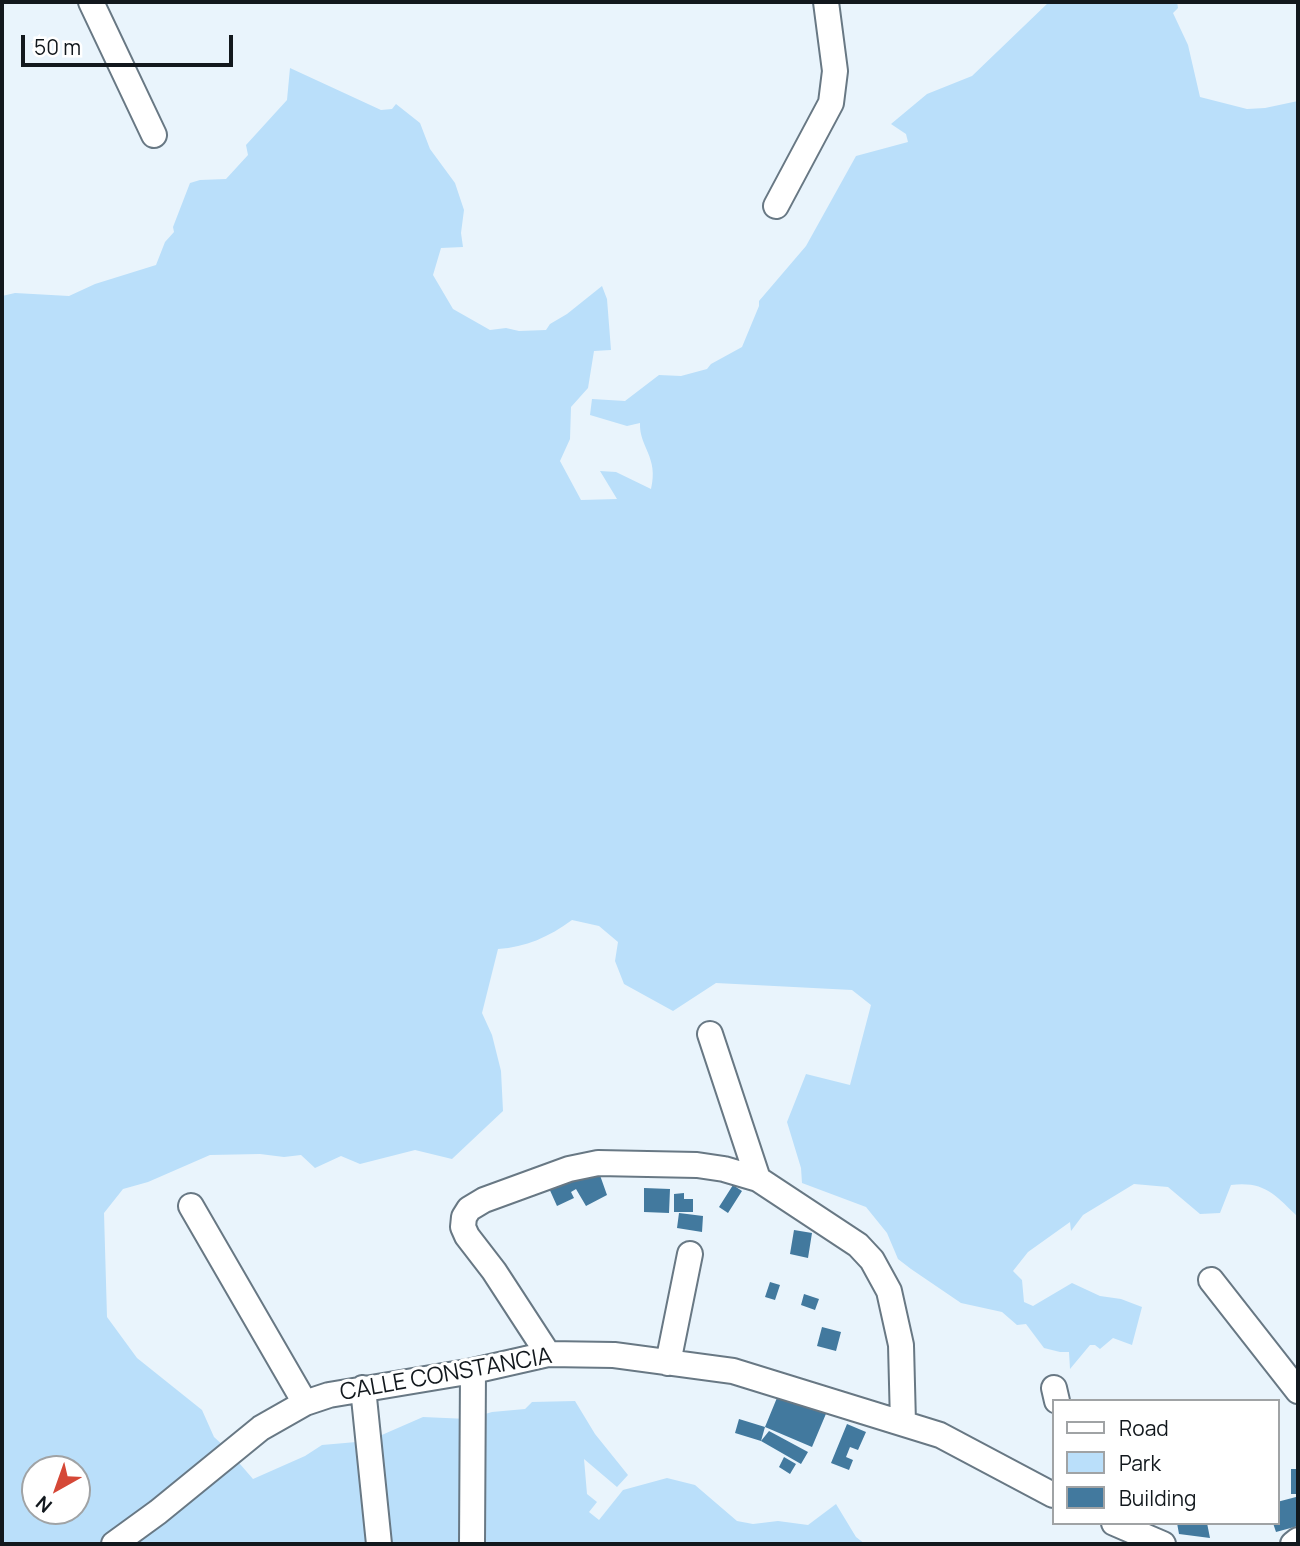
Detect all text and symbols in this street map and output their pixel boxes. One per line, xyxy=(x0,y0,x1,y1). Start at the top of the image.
scale bar xyxy=(24,21,236,65)
text: 50 m xyxy=(34,33,81,61)
street label: CALLE CONSTANCIA xyxy=(338,1343,554,1407)
legend xyxy=(1052,1399,1279,1525)
text: Road xyxy=(1119,1414,1169,1442)
text: Park xyxy=(1119,1449,1161,1477)
north arrow xyxy=(21,1455,91,1525)
text: Building xyxy=(1119,1484,1196,1512)
text: N xyxy=(30,1490,57,1519)

